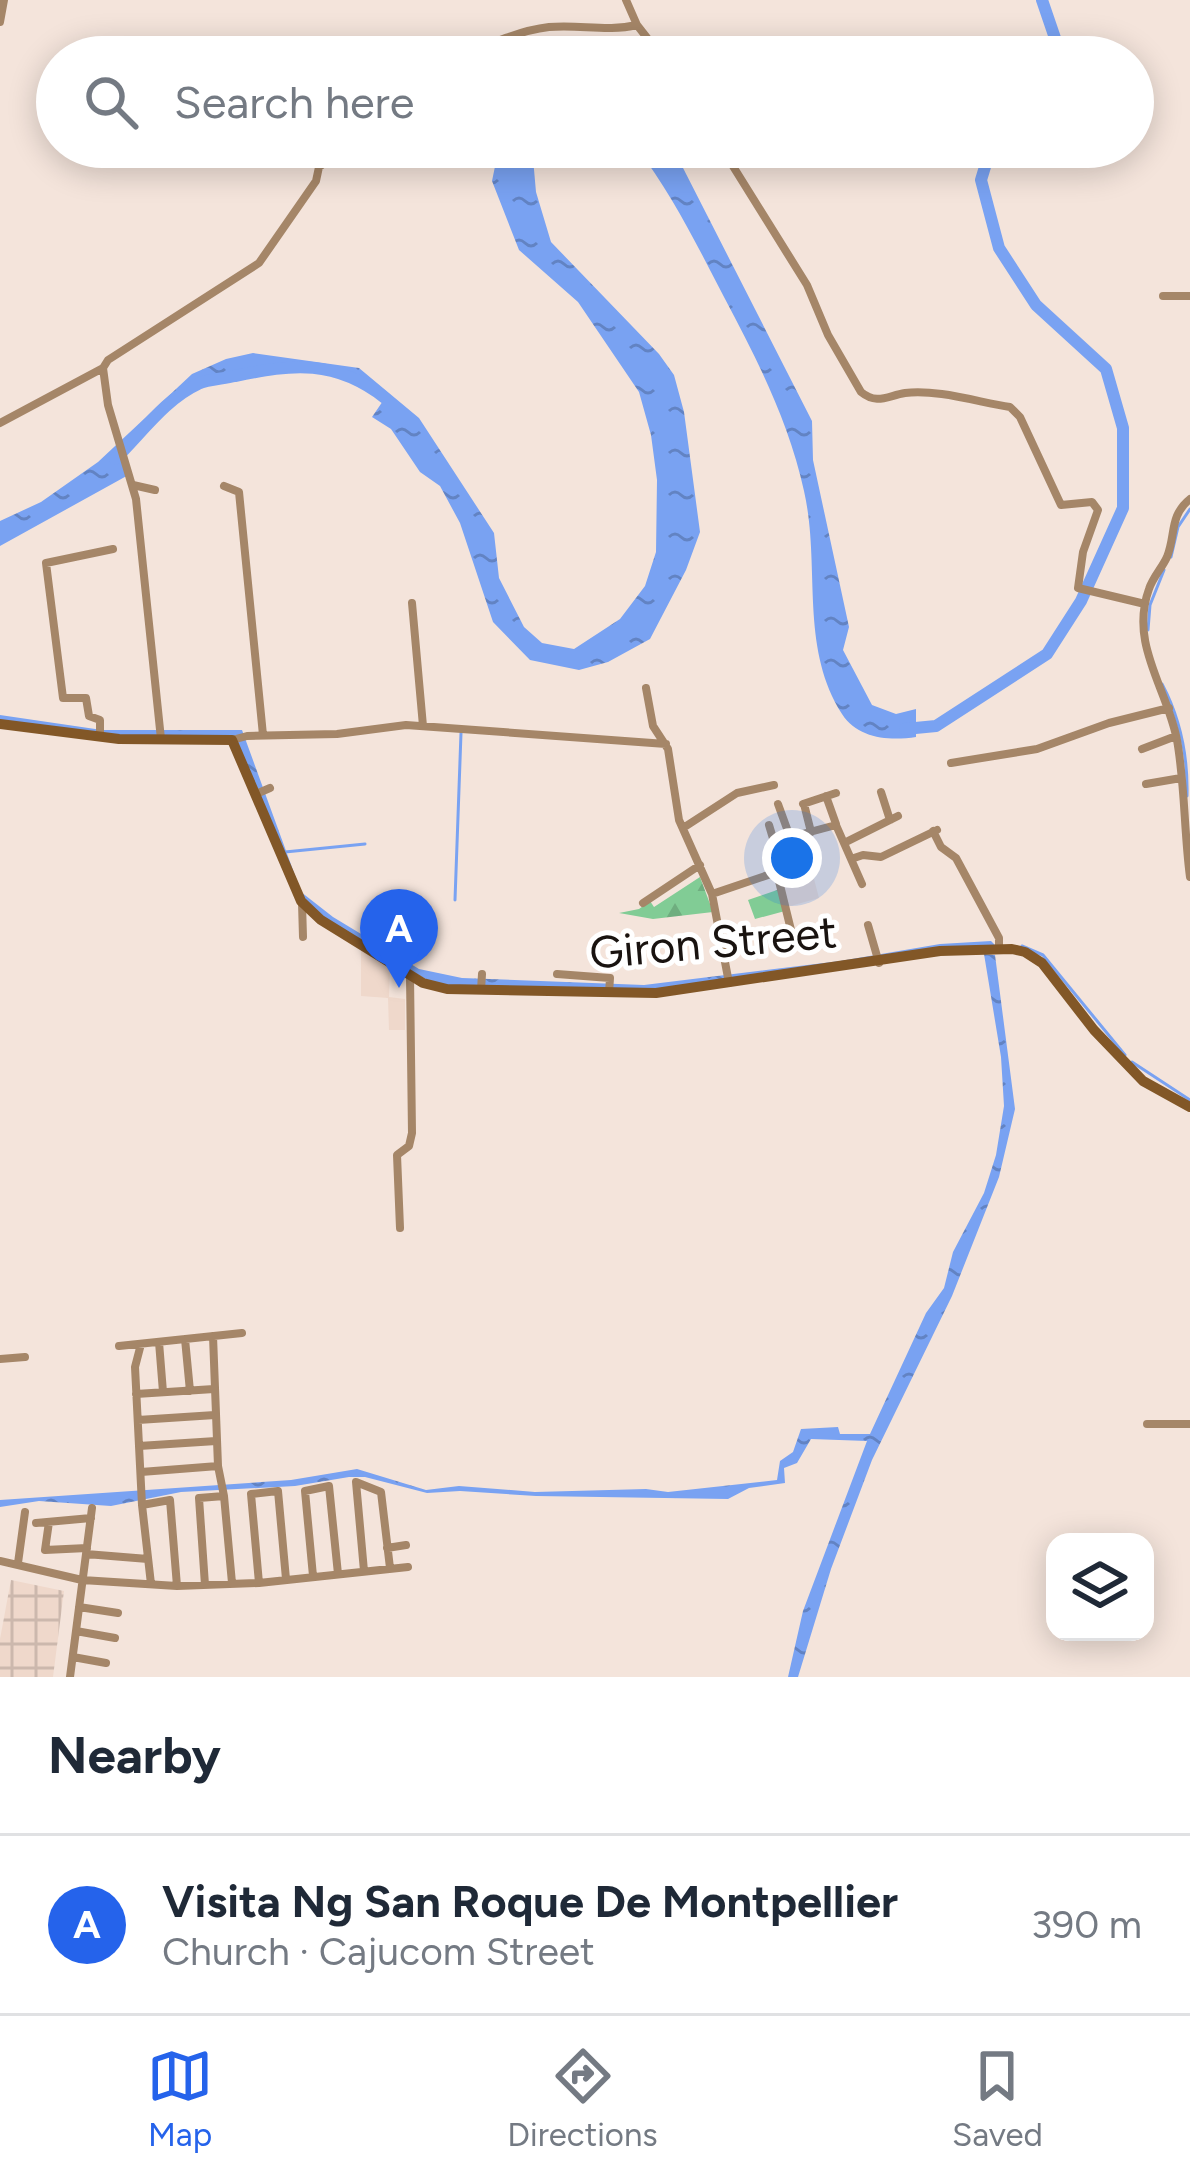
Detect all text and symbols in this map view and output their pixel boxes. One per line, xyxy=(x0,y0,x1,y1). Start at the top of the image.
search box xyxy=(36,36,1154,168)
icon: search xyxy=(78,69,144,135)
text: Search here xyxy=(174,75,414,129)
your location xyxy=(762,828,822,888)
pin: A xyxy=(360,889,438,988)
street label: Giron Street xyxy=(587,904,839,980)
map controls xyxy=(1046,1533,1154,1641)
button: layers xyxy=(1046,1533,1154,1641)
text: Nearby xyxy=(48,1725,221,1786)
text: Visita Ng San Roque De Montpellier xyxy=(162,1874,898,1928)
text: A xyxy=(73,1901,101,1948)
text: 390 m xyxy=(1031,1901,1142,1948)
text: Church · Cajucom Street xyxy=(162,1928,595,1975)
tab: Map xyxy=(147,2043,213,2154)
tab: Directions xyxy=(507,2043,658,2154)
tab: Saved xyxy=(952,2043,1043,2154)

